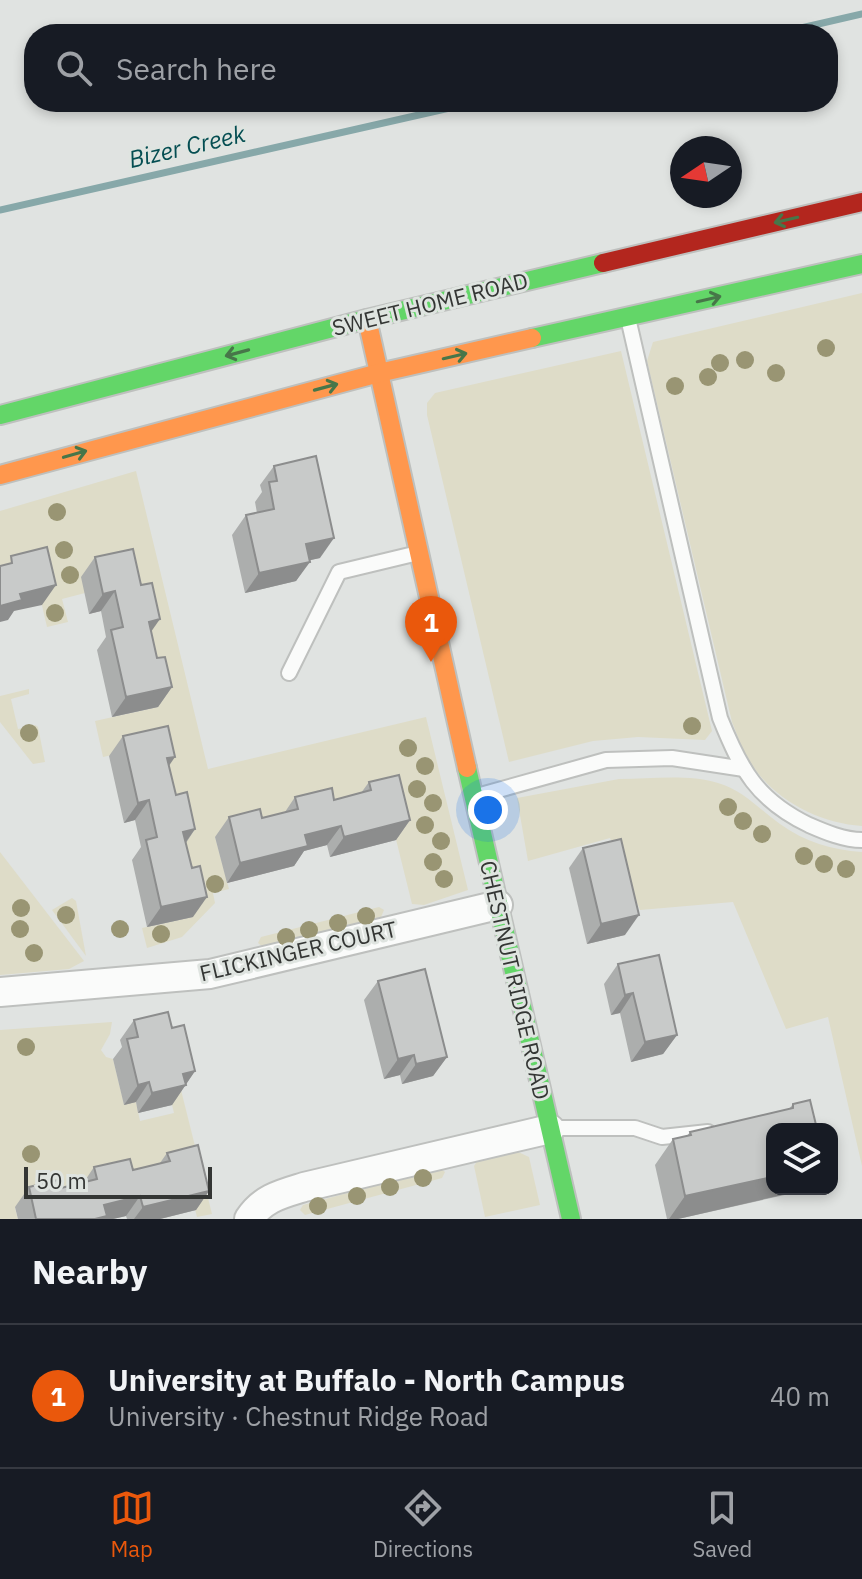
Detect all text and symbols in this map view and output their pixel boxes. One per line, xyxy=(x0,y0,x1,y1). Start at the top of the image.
search box xyxy=(24,24,838,112)
icon: search xyxy=(52,46,96,90)
text: Search here xyxy=(116,49,277,88)
water label: Bizer Creek xyxy=(125,117,249,175)
north arrow xyxy=(670,136,742,208)
one-way arrow xyxy=(774,213,799,228)
street label: SWEET HOME ROAD xyxy=(329,265,531,342)
one-way arrow xyxy=(696,291,721,306)
one-way arrow xyxy=(225,346,251,361)
one-way arrow xyxy=(442,348,468,363)
one-way arrow xyxy=(313,378,339,393)
one-way arrow xyxy=(62,446,88,461)
pin: 1 xyxy=(405,596,457,662)
your location xyxy=(468,790,508,830)
street label: CHESTNUT RIDGE ROAD xyxy=(474,858,557,1102)
street label: FLICKINGER COURT xyxy=(196,914,400,987)
map controls xyxy=(766,1123,838,1195)
button: layers xyxy=(766,1123,838,1195)
scale bar xyxy=(24,1163,212,1199)
text: 50 m xyxy=(36,1166,87,1195)
text: Nearby xyxy=(32,1249,147,1293)
text: University at Buffalo - North Campus xyxy=(108,1360,625,1399)
text: 1 xyxy=(50,1379,66,1413)
text: 40 m xyxy=(770,1379,830,1413)
text: University · Chestnut Ridge Road xyxy=(108,1399,489,1433)
tab: Map xyxy=(110,1486,154,1563)
tab: Directions xyxy=(373,1486,473,1563)
tab: Saved xyxy=(692,1486,752,1563)

